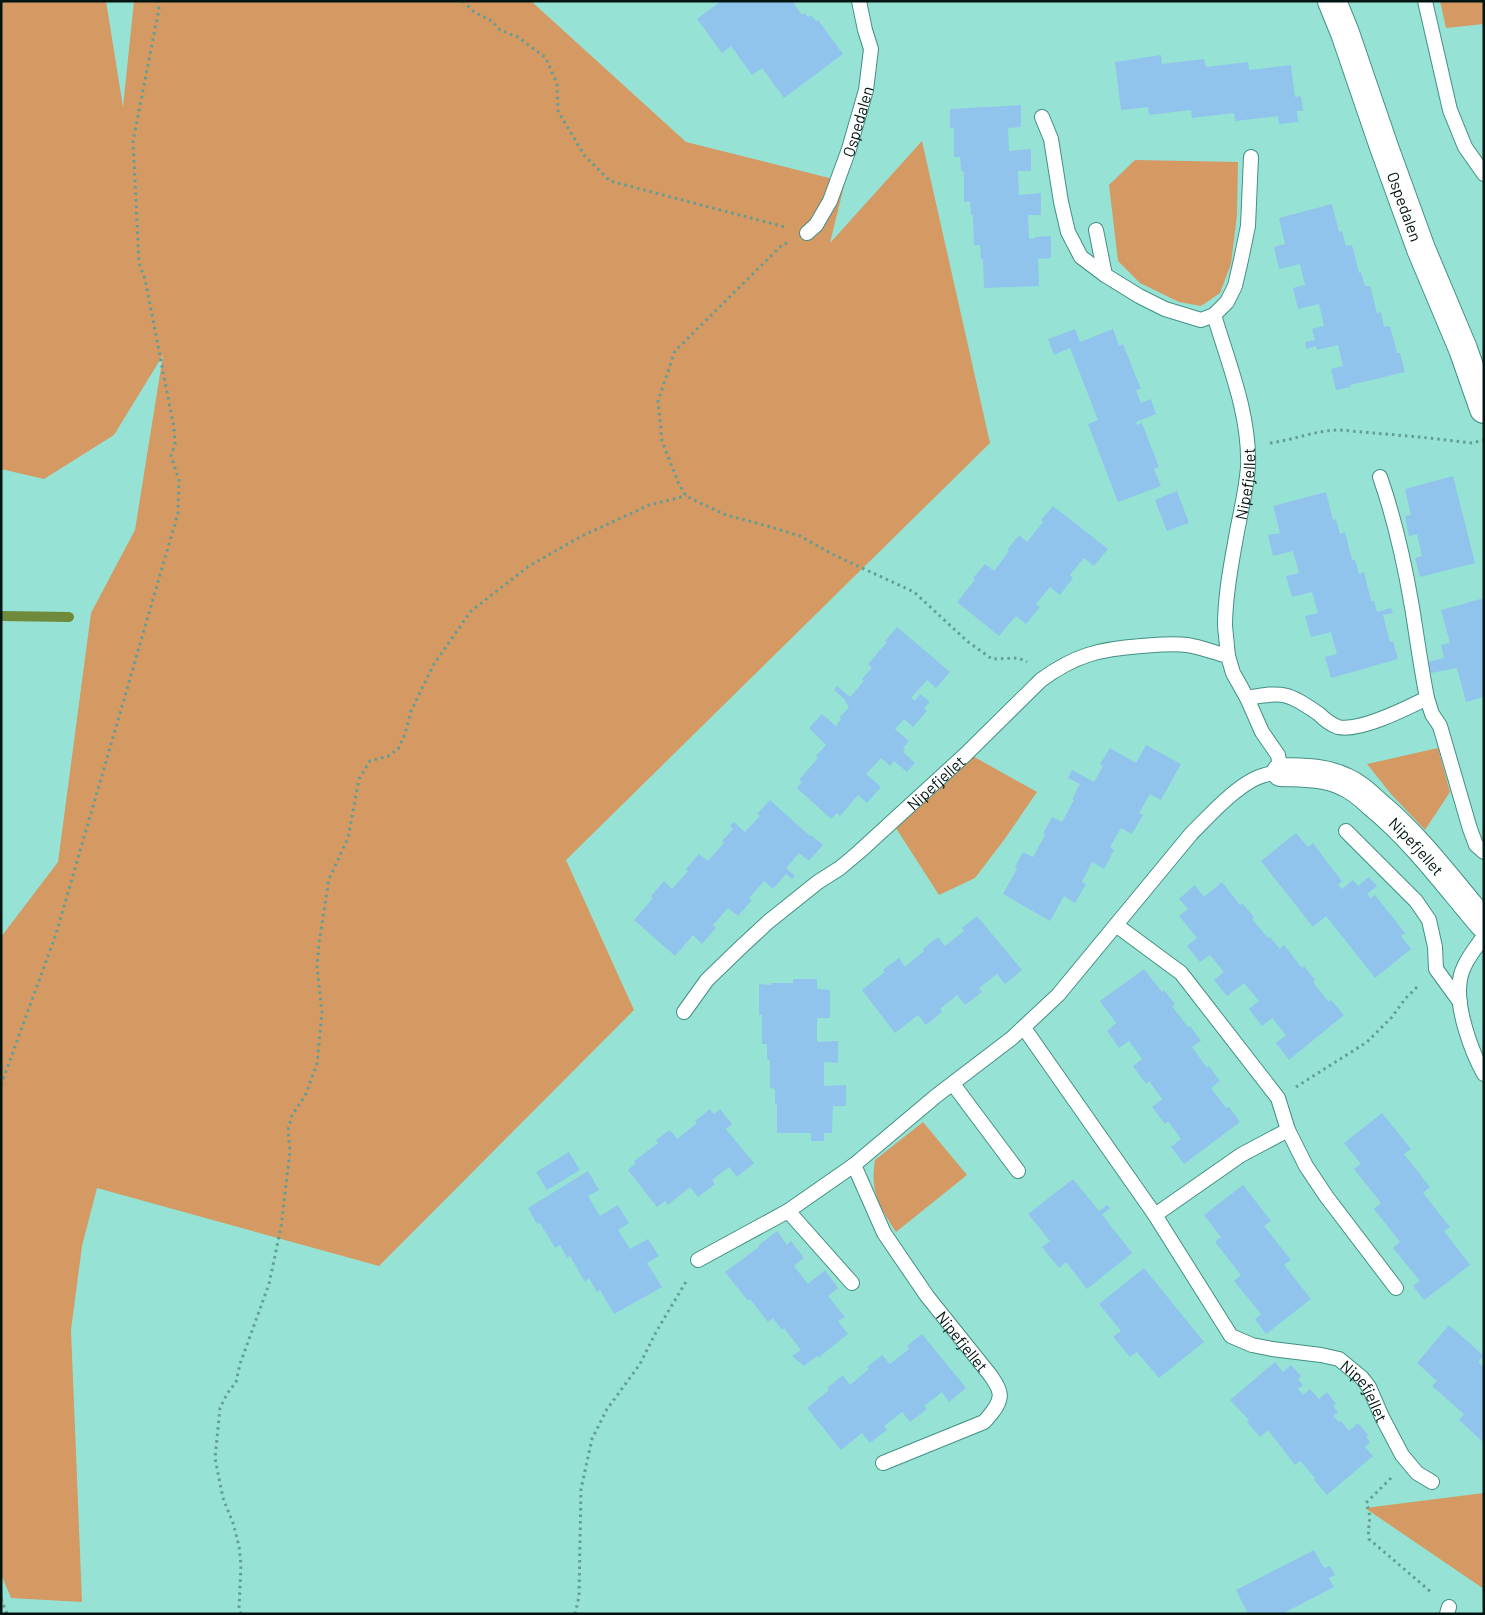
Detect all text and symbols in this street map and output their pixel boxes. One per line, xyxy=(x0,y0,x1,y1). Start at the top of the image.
street label: Ospedalen xyxy=(837,84,876,159)
street label: Ospedalen xyxy=(1384,169,1427,244)
street label: Nipefjellet xyxy=(1230,448,1258,521)
street label: Nipefjellet xyxy=(902,751,968,813)
street label: Nipefjellet xyxy=(1386,813,1448,878)
street label: Nipefjellet xyxy=(933,1307,993,1375)
street label: Nipefjellet xyxy=(1337,1355,1392,1425)

